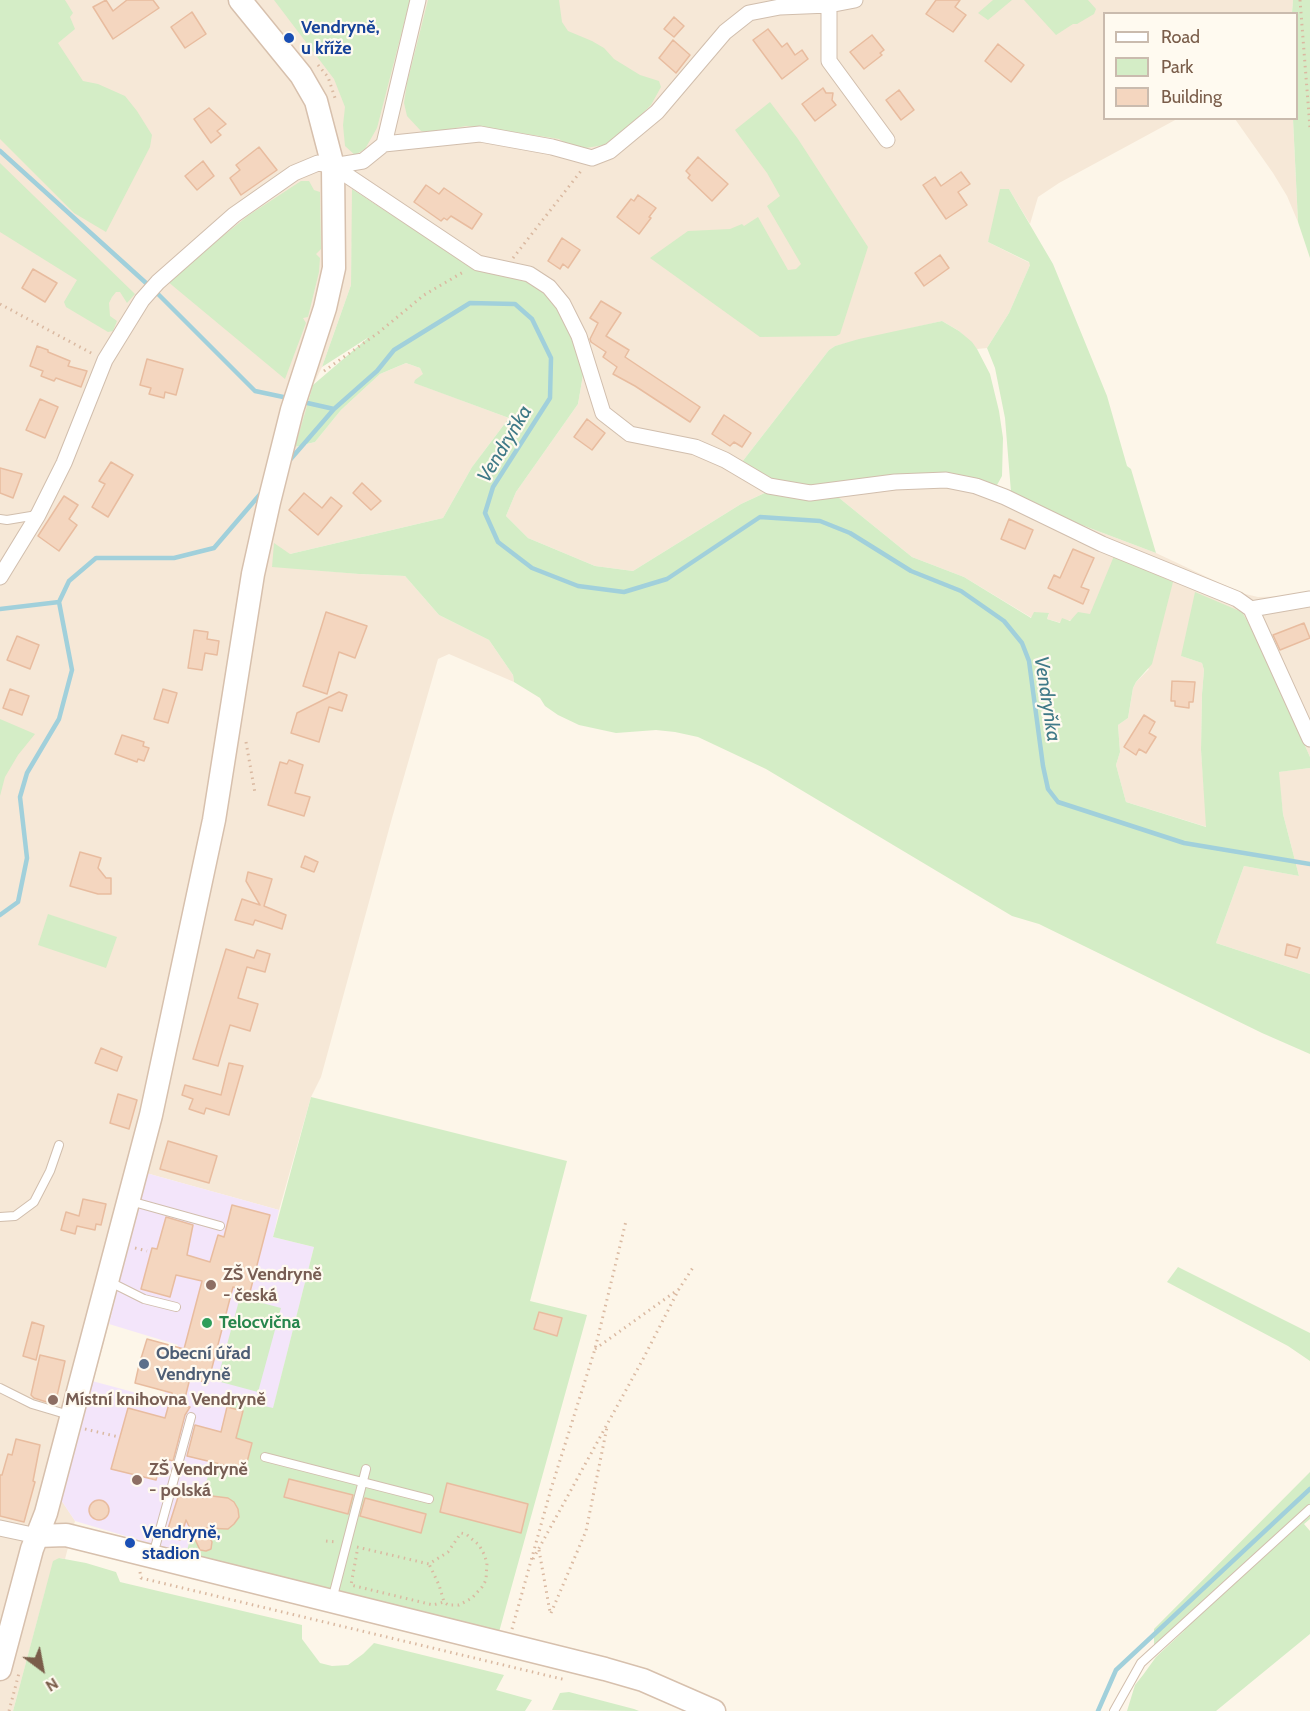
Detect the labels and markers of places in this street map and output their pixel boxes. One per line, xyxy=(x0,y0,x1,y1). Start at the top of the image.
place label: Vendryně, u kříže xyxy=(301,17,380,60)
marker: Vendryně, u kříže xyxy=(282,31,296,45)
place label: ZŠ Vendryně - česká xyxy=(223,1264,322,1306)
marker: ZŠ Vendryně - česká xyxy=(204,1278,218,1292)
place label: Telocvična xyxy=(219,1312,300,1334)
marker: Telocvična xyxy=(200,1316,214,1330)
place label: Obecní úřad Vendryně xyxy=(156,1343,251,1386)
marker: Obecní úřad Vendryně xyxy=(137,1357,151,1371)
place label: Místní knihovna Vendryně xyxy=(65,1389,266,1411)
marker: Místní knihovna Vendryně xyxy=(46,1393,60,1407)
place label: ZŠ Vendryně - polská xyxy=(149,1459,248,1502)
marker: ZŠ Vendryně - polská xyxy=(130,1473,144,1487)
place label: Vendryně, stadion xyxy=(142,1522,221,1564)
marker: Vendryně, stadion xyxy=(123,1536,137,1550)

